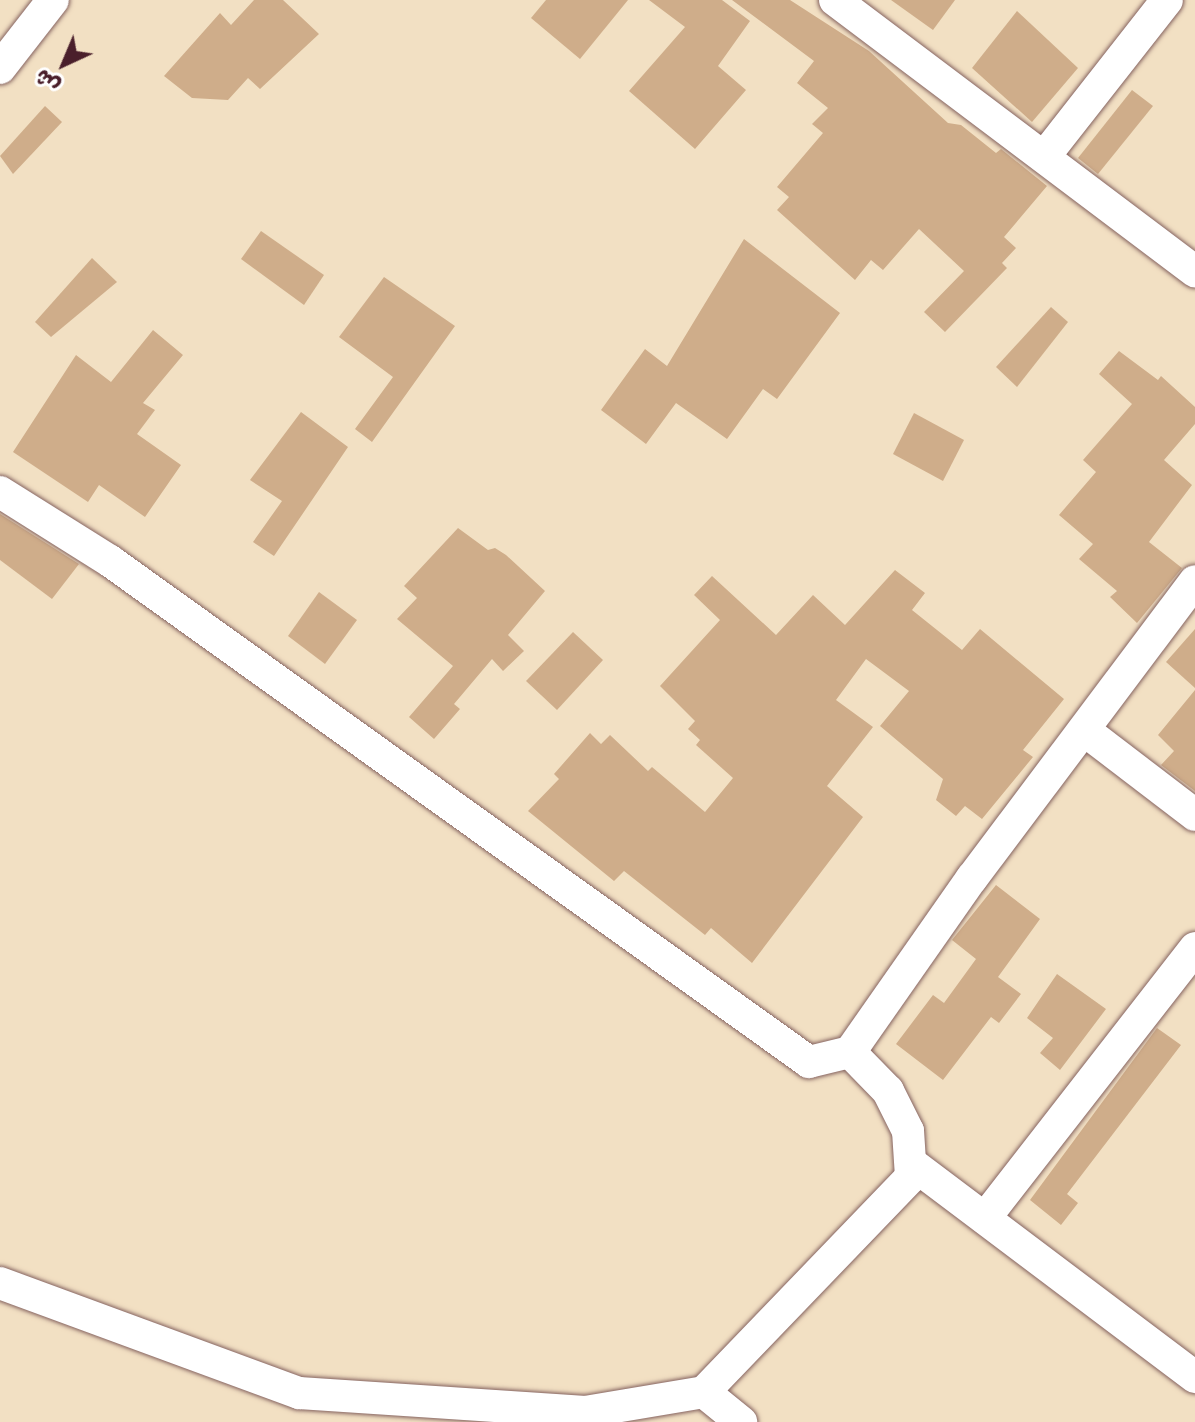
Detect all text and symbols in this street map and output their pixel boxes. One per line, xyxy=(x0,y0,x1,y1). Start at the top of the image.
north arrow xyxy=(24,24,104,104)
text: ش xyxy=(29,63,66,100)

